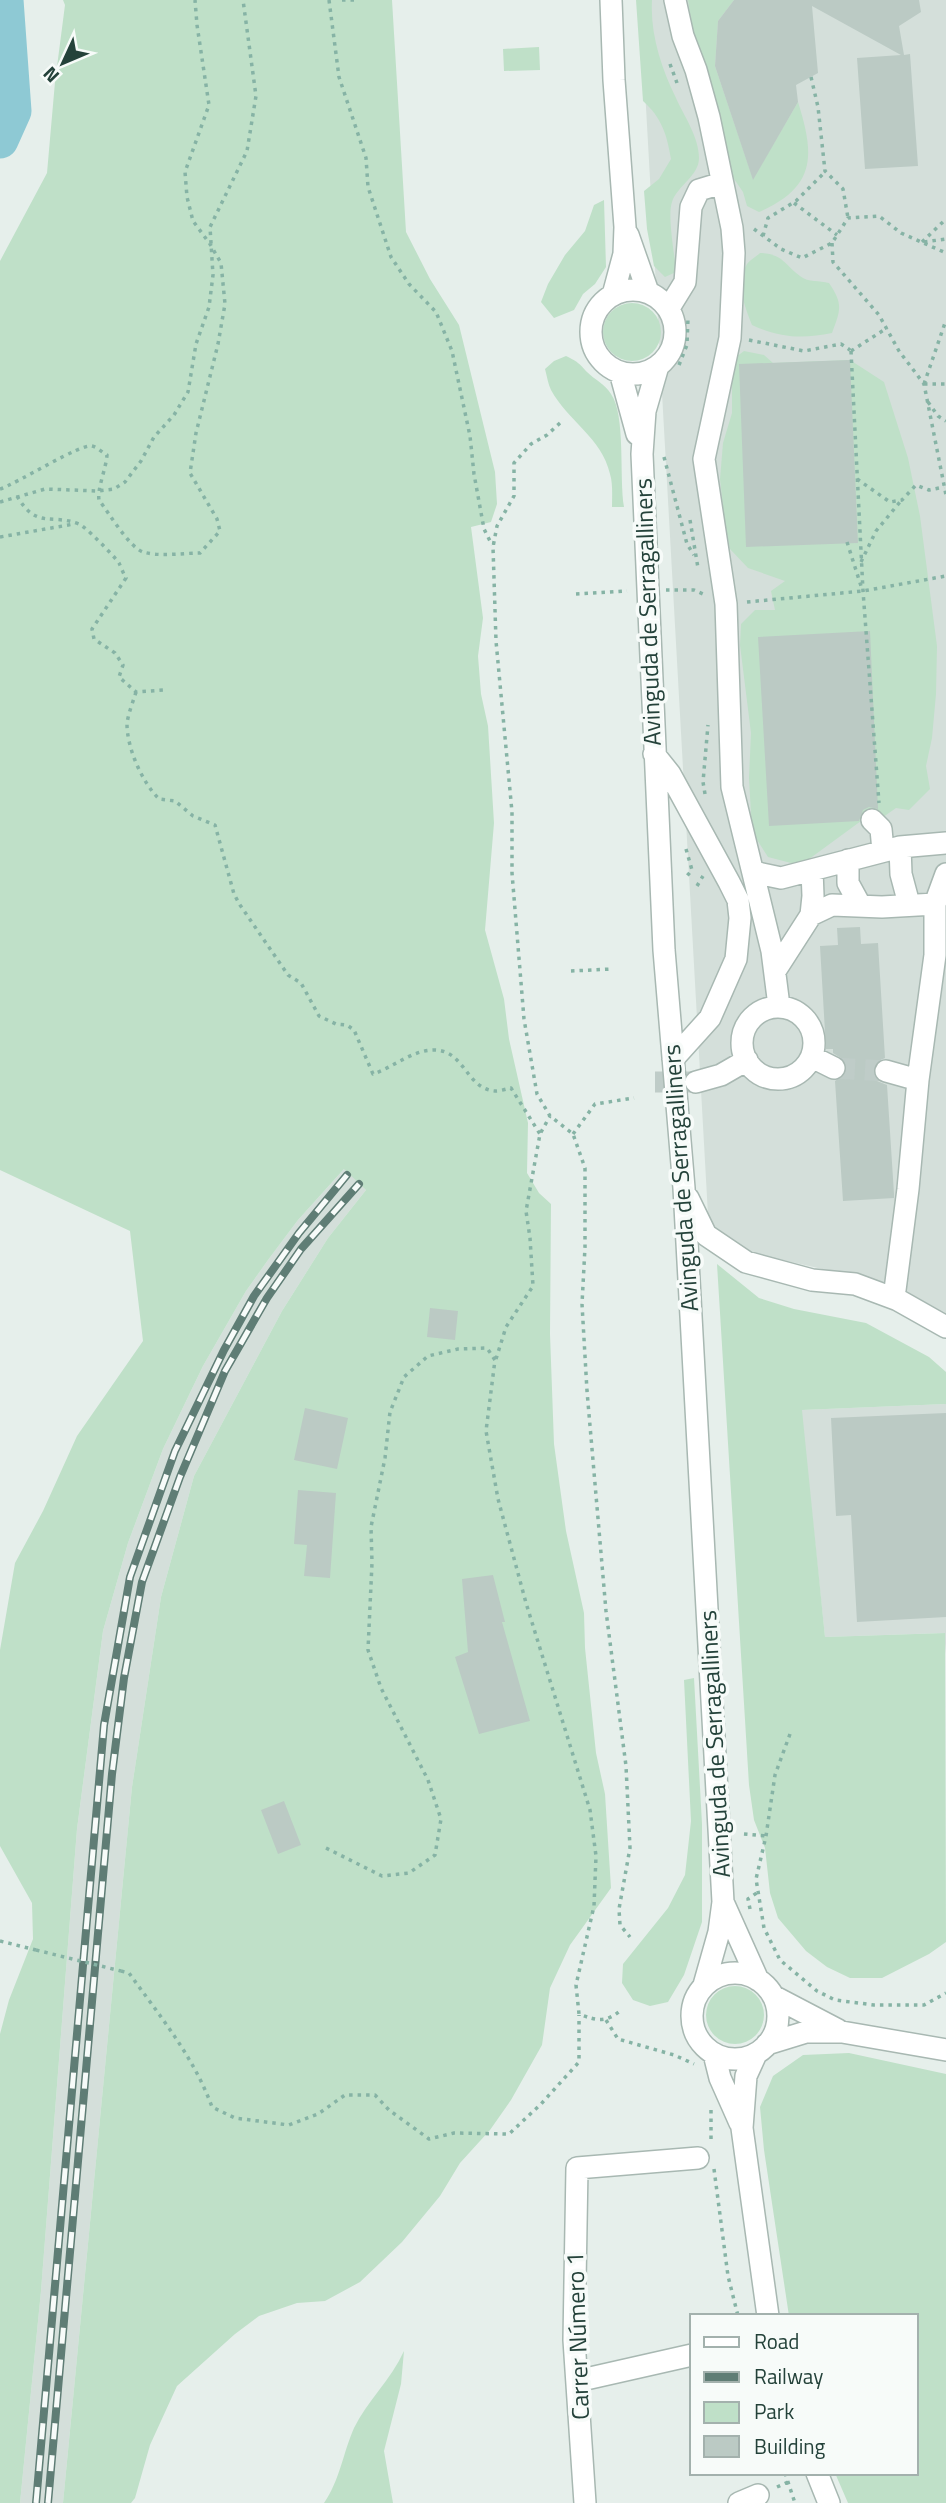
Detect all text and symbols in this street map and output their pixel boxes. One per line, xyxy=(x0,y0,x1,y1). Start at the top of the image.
north arrow xyxy=(28,28,98,98)
text: N xyxy=(35,60,65,90)
street label: Avinguda de Serragalliners xyxy=(624,478,670,746)
street label: Avinguda de Serragalliners xyxy=(653,1043,707,1313)
street label: Avinguda de Serragalliners xyxy=(689,1609,739,1879)
street label: Carrer Número 1 xyxy=(556,2252,598,2420)
legend xyxy=(690,2314,918,2475)
text: Road xyxy=(754,2325,799,2357)
text: Railway xyxy=(754,2360,823,2392)
text: Park xyxy=(754,2395,794,2427)
text: Building xyxy=(754,2430,826,2462)

